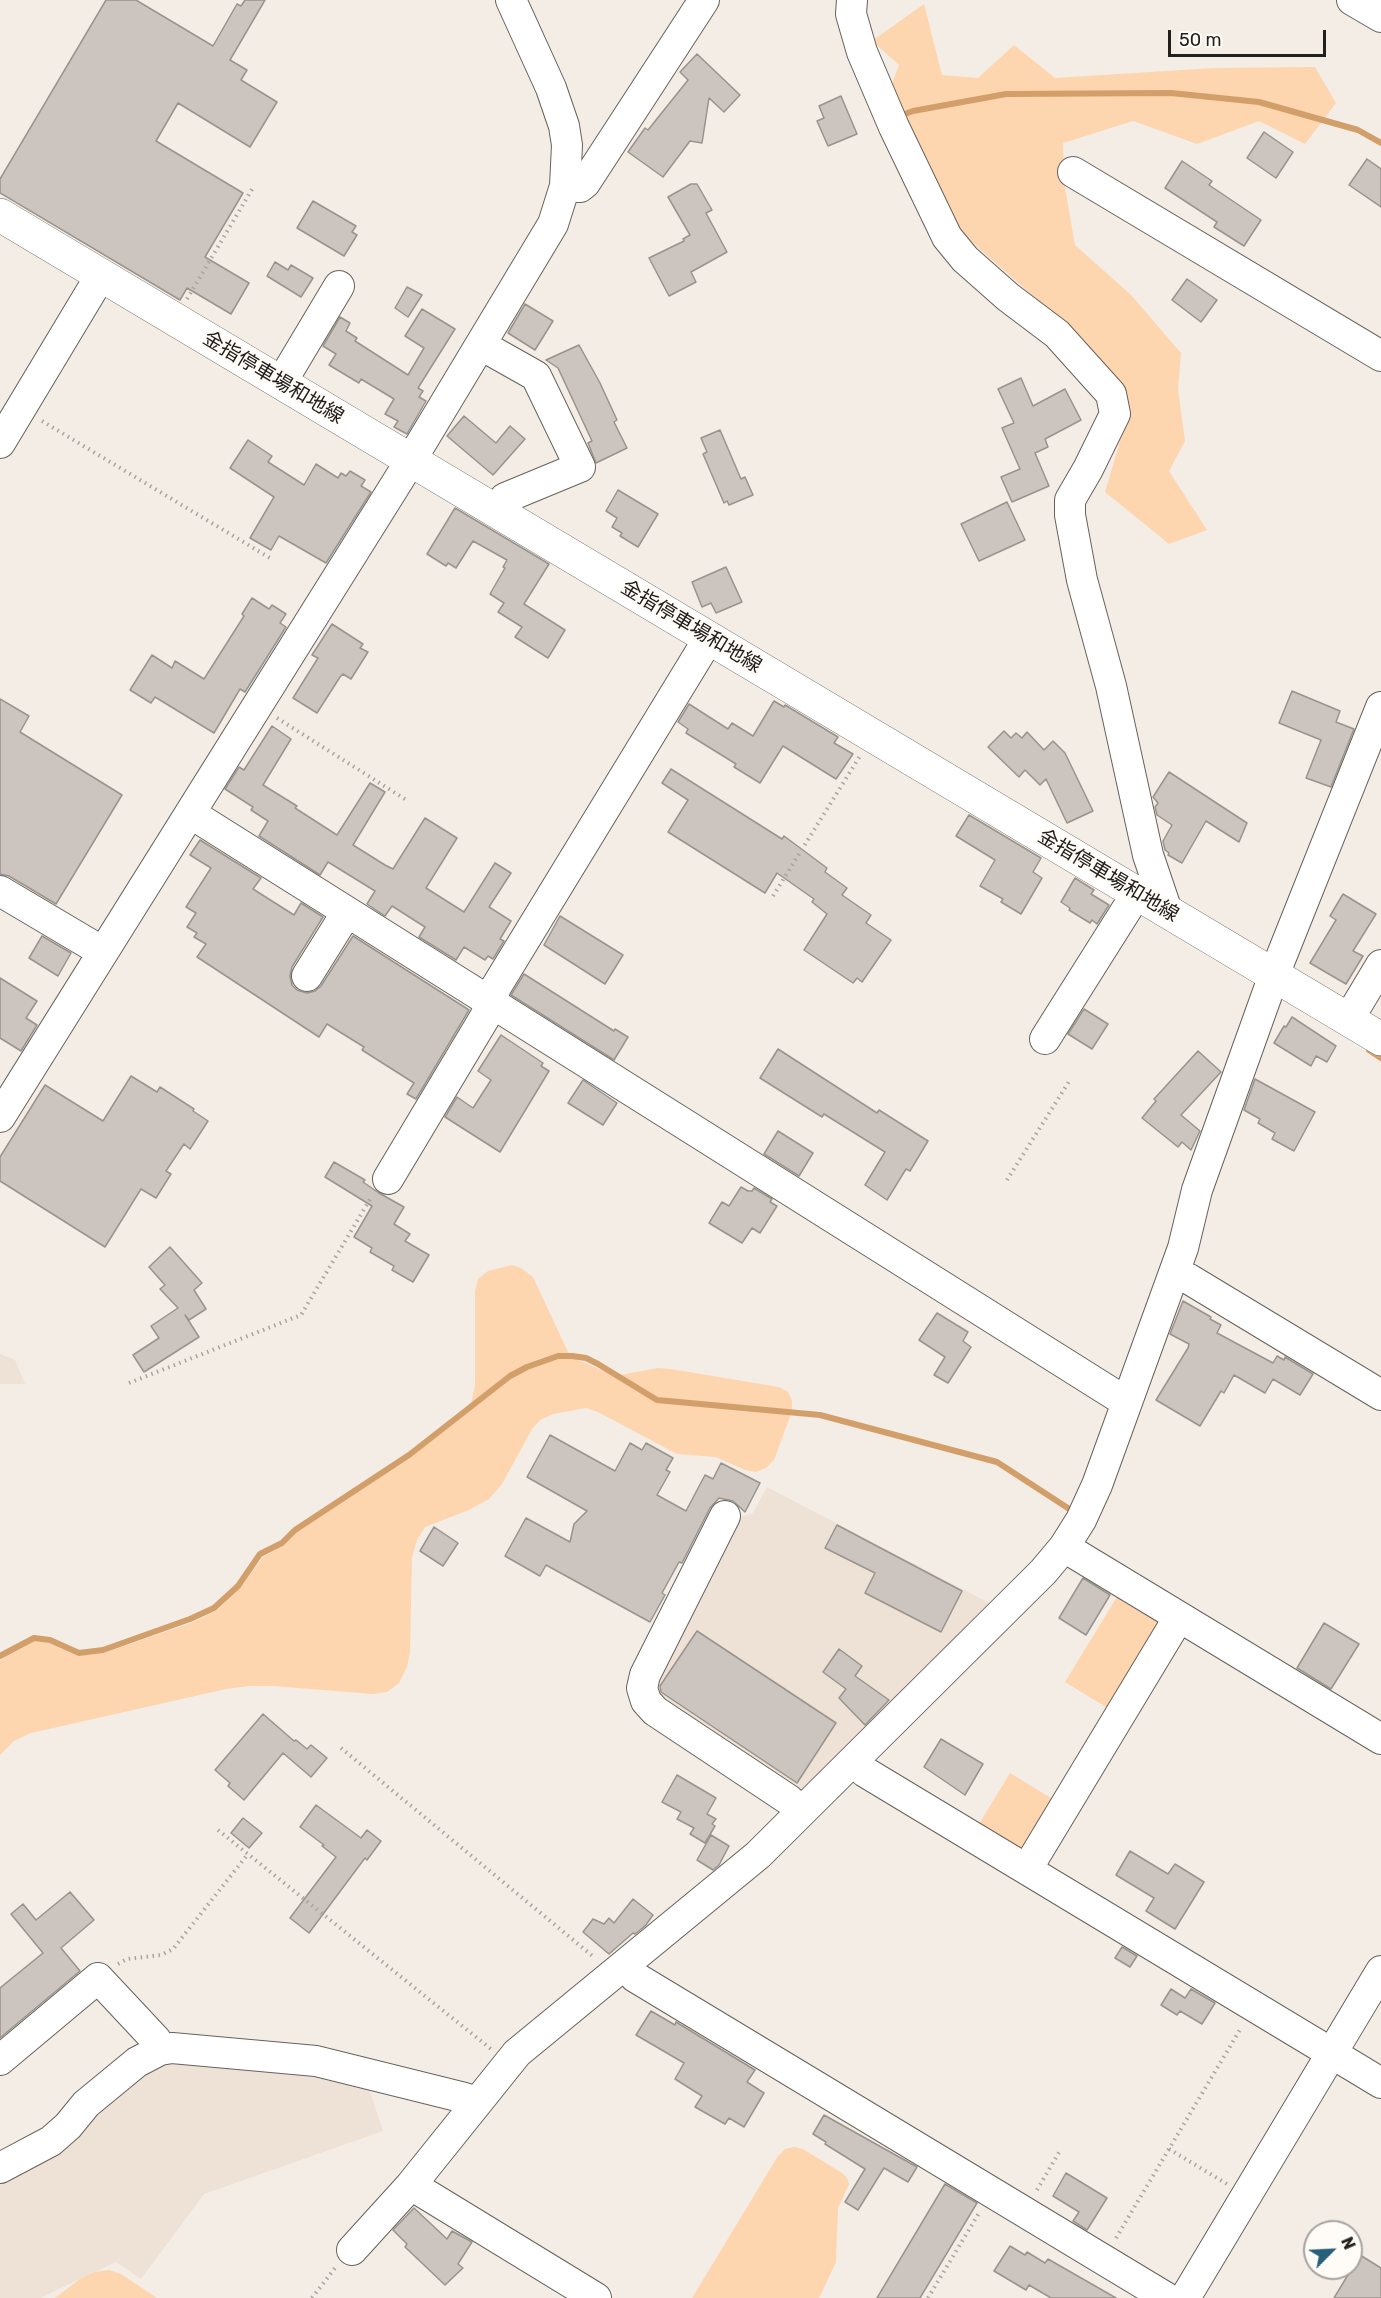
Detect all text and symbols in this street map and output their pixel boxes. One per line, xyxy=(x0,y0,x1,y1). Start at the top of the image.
scale bar xyxy=(1171,18,1328,56)
text: 50 m xyxy=(1179,29,1222,51)
street label: 金指停車場和地線 xyxy=(198,327,348,429)
street label: 金指停車場和地線 xyxy=(616,576,766,678)
street label: 金指停車場和地線 xyxy=(1033,825,1183,927)
north arrow xyxy=(1303,2220,1363,2280)
text: N xyxy=(1337,2234,1359,2252)

